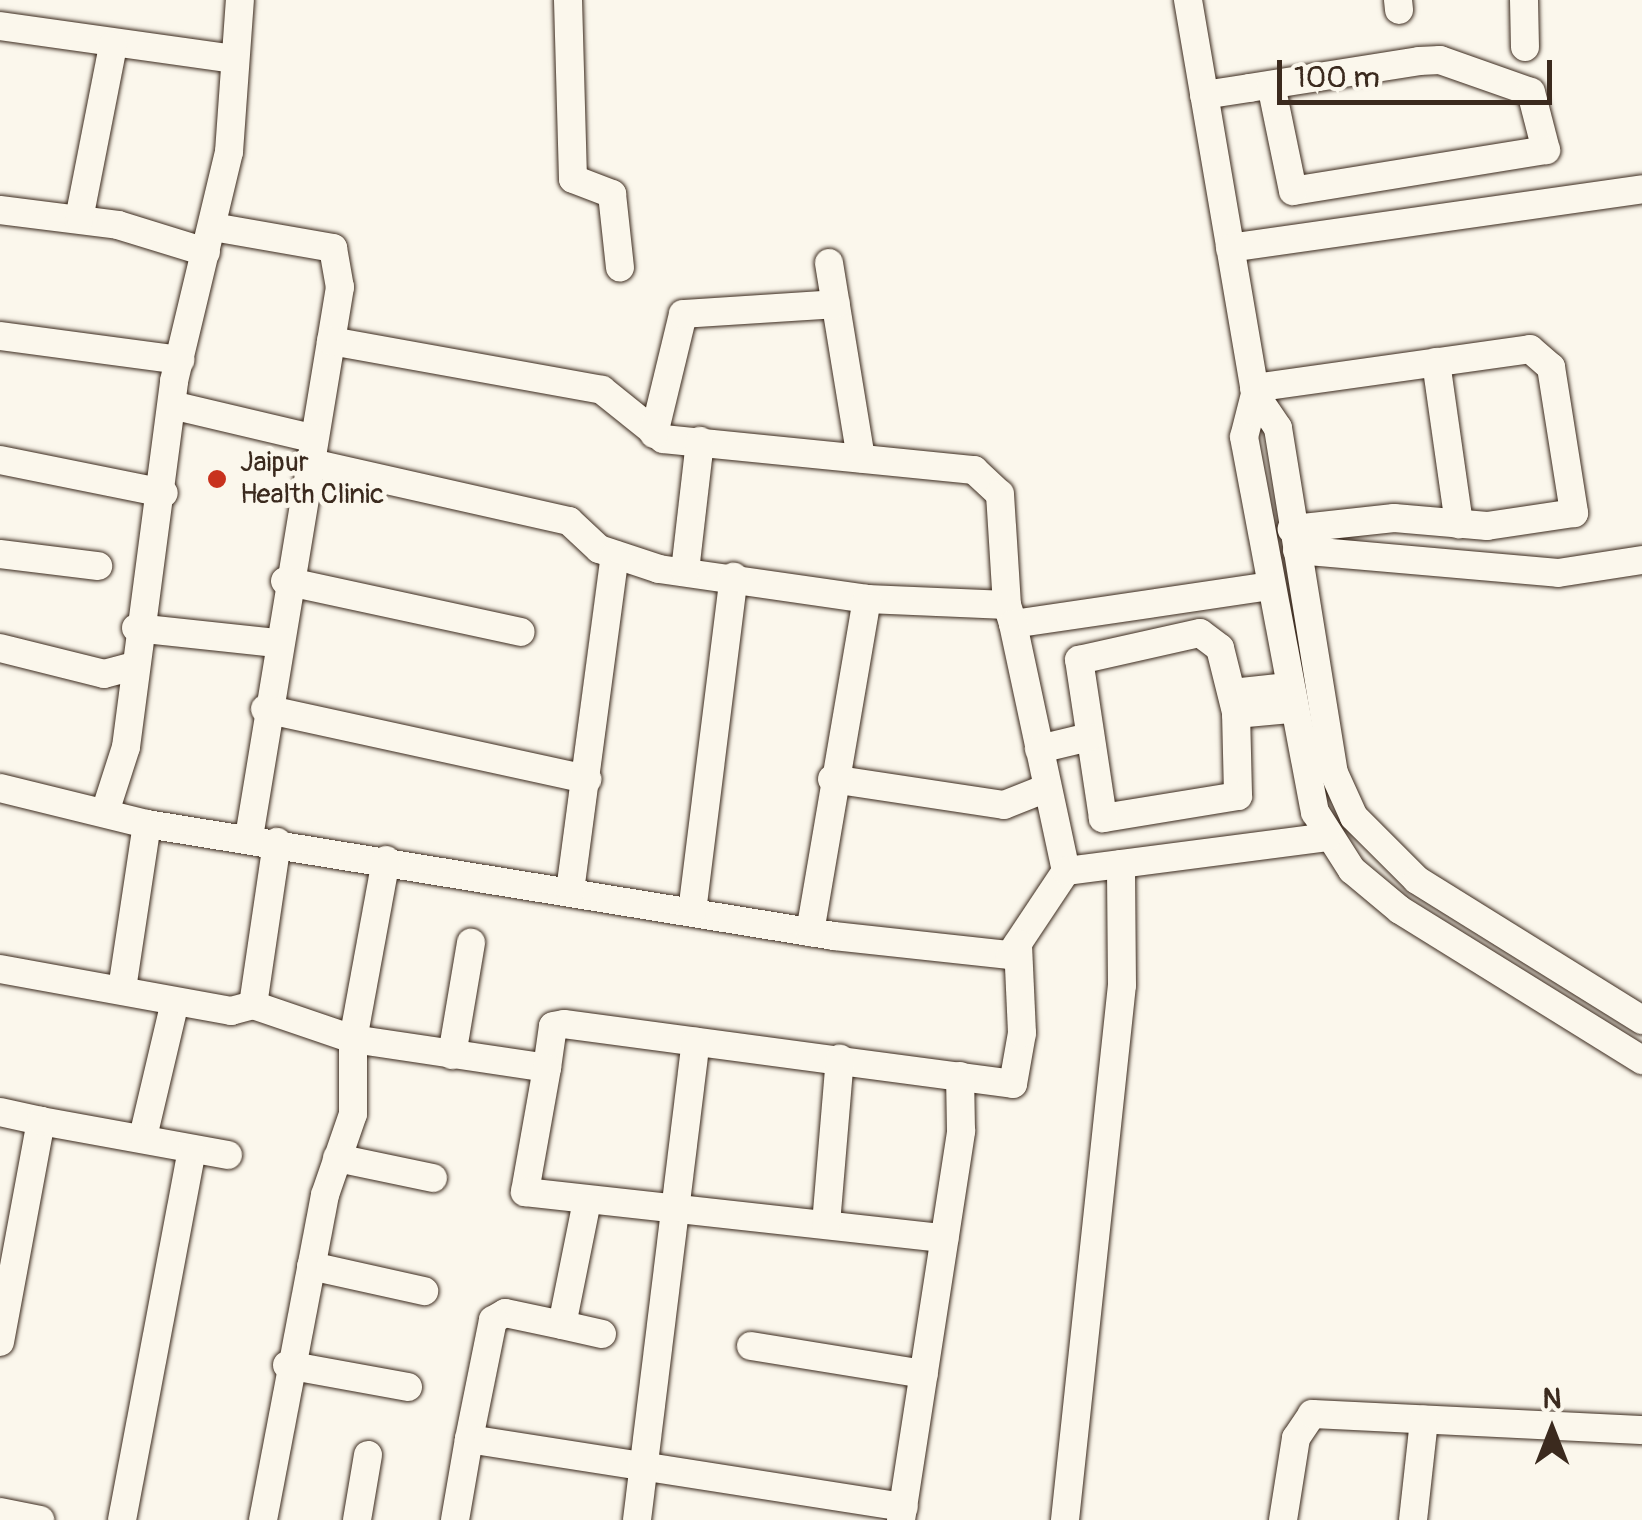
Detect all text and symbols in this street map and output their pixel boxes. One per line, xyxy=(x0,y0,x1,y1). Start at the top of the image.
scale bar xyxy=(1282,40,1557,102)
text: 100 m xyxy=(1294,59,1380,96)
place label: Jaipur Health Clinic xyxy=(240,446,384,512)
marker: Jaipur Health Clinic xyxy=(204,466,230,492)
north arrow xyxy=(1502,1380,1602,1480)
text: N xyxy=(1543,1382,1561,1417)

